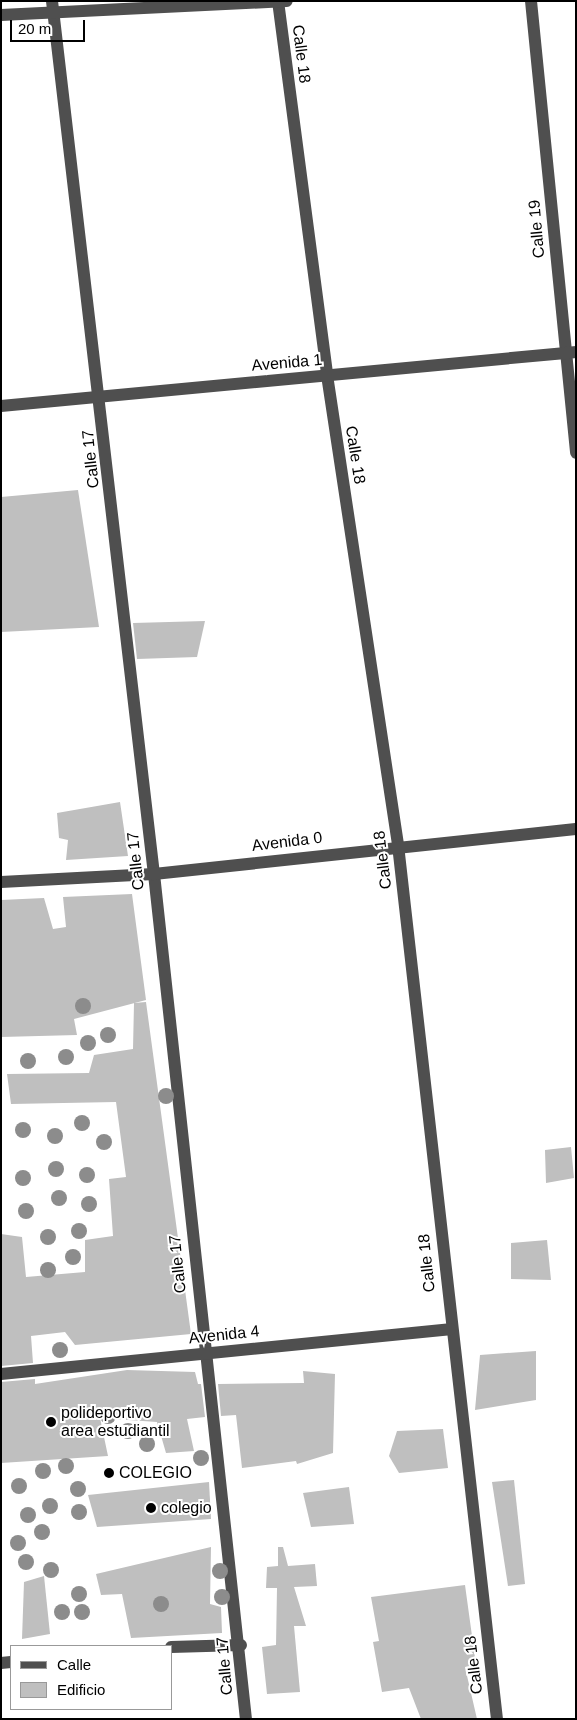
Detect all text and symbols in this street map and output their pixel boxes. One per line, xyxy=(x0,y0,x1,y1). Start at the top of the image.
scale bar xyxy=(12,10,88,42)
text: 20 m xyxy=(18,20,51,37)
street label: Calle 18 xyxy=(288,24,314,84)
street label: Calle 19 xyxy=(525,199,549,259)
street label: Avenida 1 xyxy=(251,350,323,376)
street label: Calle 18 xyxy=(341,425,369,485)
street label: Calle 17 xyxy=(78,429,104,489)
street label: Avenida 0 xyxy=(251,828,323,856)
street label: Calle 18 xyxy=(370,830,396,890)
street label: Calle 17 xyxy=(123,831,149,891)
street label: Calle 18 xyxy=(414,1233,440,1293)
street label: Calle 17 xyxy=(165,1234,191,1294)
street label: Avenida 4 xyxy=(188,1322,260,1348)
place label: polideportivo area estudiantil xyxy=(61,1403,170,1441)
marker: polideportivo area estudiantil xyxy=(45,1416,57,1428)
place label: COLEGIO xyxy=(119,1463,192,1483)
marker: COLEGIO xyxy=(103,1467,115,1479)
place label: colegio xyxy=(161,1498,212,1518)
marker: colegio xyxy=(145,1502,157,1514)
street label: Calle 18 xyxy=(461,1635,487,1695)
street label: Calle 17 xyxy=(213,1636,237,1696)
legend xyxy=(10,1645,172,1710)
text: Calle xyxy=(57,1656,91,1673)
text: Edificio xyxy=(57,1681,105,1698)

